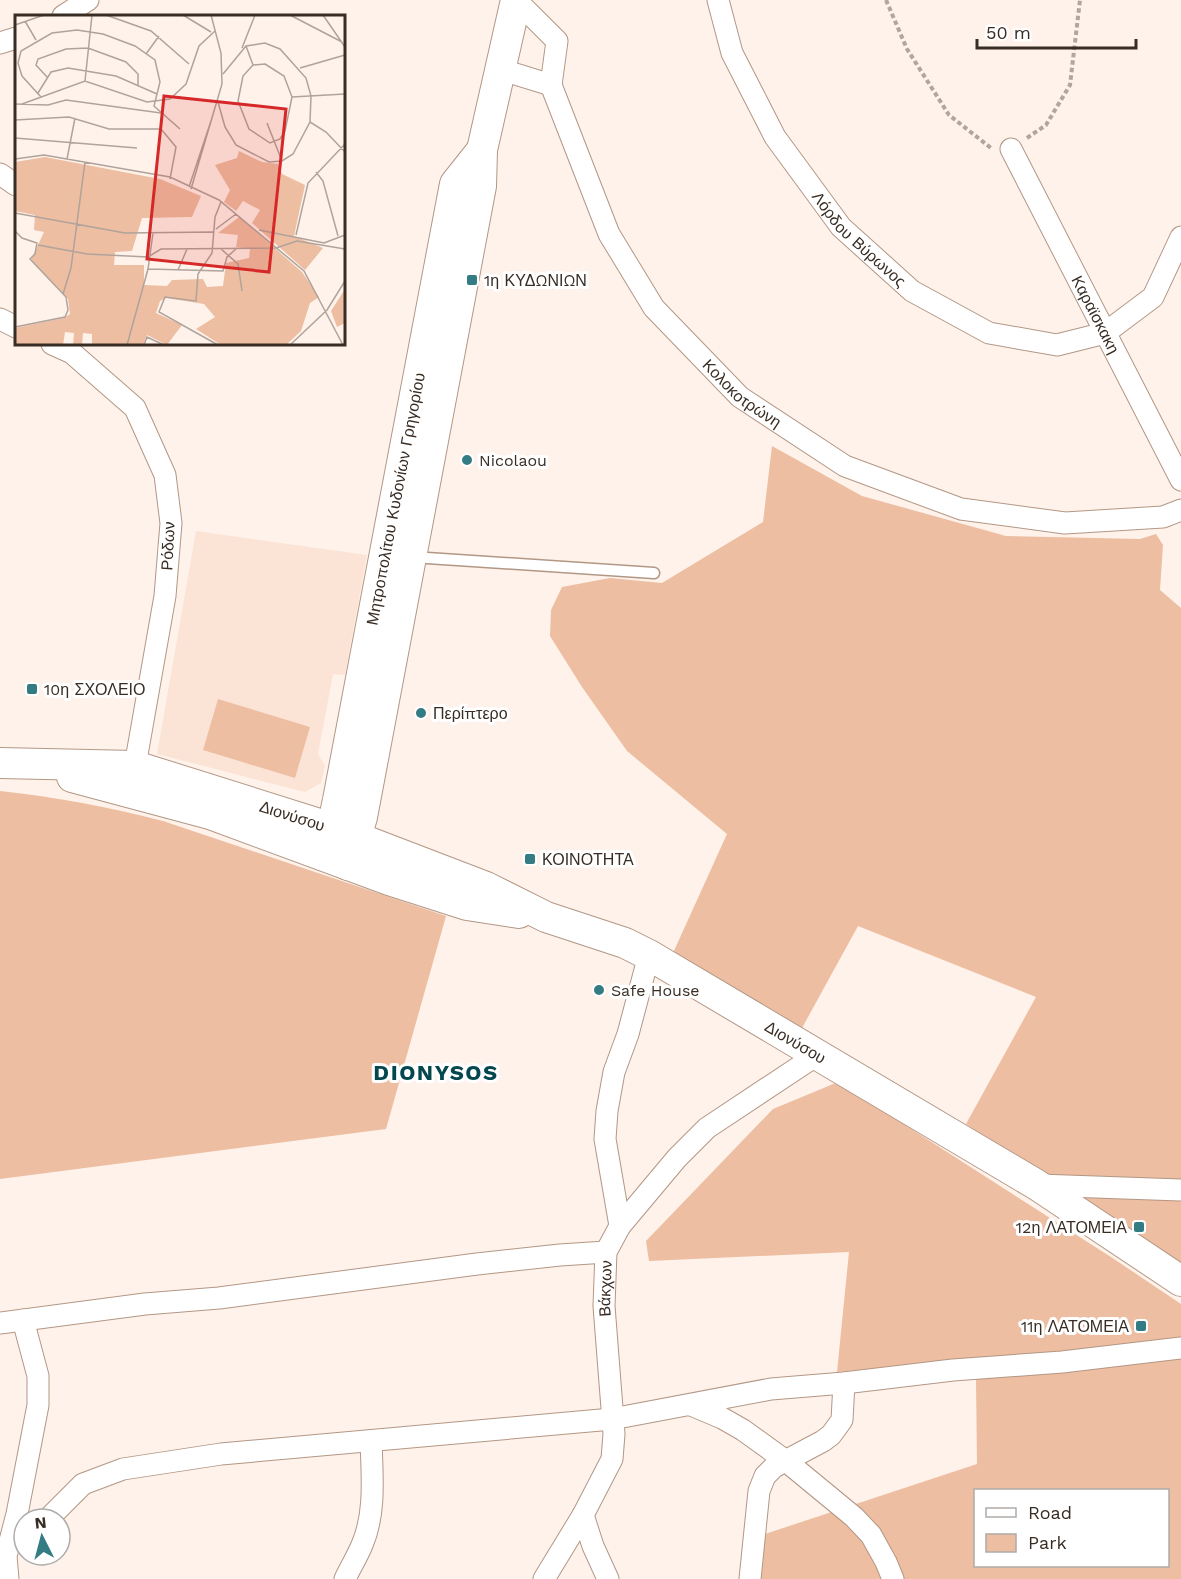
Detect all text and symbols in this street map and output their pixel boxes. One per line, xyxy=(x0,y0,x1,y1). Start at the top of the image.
scale bar xyxy=(977,12,1136,50)
inset map xyxy=(15,15,345,345)
text: 50 m xyxy=(986,22,1031,43)
street label: Λόρδου Βύρωνος xyxy=(809,188,910,291)
place label: 1η ΚΥΔΩΝΙΩΝ xyxy=(484,271,587,290)
street label: Καραϊσκακη xyxy=(1068,272,1124,357)
marker: 1η ΚΥΔΩΝΙΩΝ xyxy=(465,273,479,287)
street label: Κολοκοτρώνη xyxy=(699,355,785,431)
street label: Μητροπολίτου Κυδονίων Γρηγορίου xyxy=(362,371,428,627)
place label: Nicolaou xyxy=(479,451,547,470)
marker: Nicolaou xyxy=(460,453,474,467)
street label: Ρόδων xyxy=(157,521,179,571)
place label: 10η ΣΧΟΛΕΙΟ xyxy=(44,680,146,699)
marker: 10η ΣΧΟΛΕΙΟ xyxy=(25,682,39,696)
place label: Περίπτερο xyxy=(433,704,508,723)
marker: Περίπτερο xyxy=(414,706,428,720)
street label: Διονύσου xyxy=(257,796,327,835)
place label: ΚΟΙΝΟΤΗΤΑ xyxy=(542,850,634,869)
marker: ΚΟΙΝΟΤΗΤΑ xyxy=(523,852,537,866)
place label: Safe House xyxy=(611,981,700,1000)
marker: Safe House xyxy=(592,983,606,997)
street label: Διονύσου xyxy=(762,1017,829,1067)
district label: DIONYSOS xyxy=(373,1060,499,1085)
place label: 12η ΛΑΤΟΜΕΙΑ xyxy=(1016,1218,1127,1237)
marker: 12η ΛΑΤΟΜΕΙΑ xyxy=(1132,1220,1146,1234)
street label: Βάκχων xyxy=(595,1260,615,1317)
place label: 11η ΛΑΤΟΜΕΙΑ xyxy=(1021,1317,1129,1336)
marker: 11η ΛΑΤΟΜΕΙΑ xyxy=(1134,1319,1148,1333)
legend xyxy=(974,1489,1169,1567)
text: Road xyxy=(1028,1502,1072,1523)
north arrow xyxy=(12,1507,72,1567)
text: N xyxy=(34,1513,47,1533)
text: Park xyxy=(1028,1532,1067,1553)

